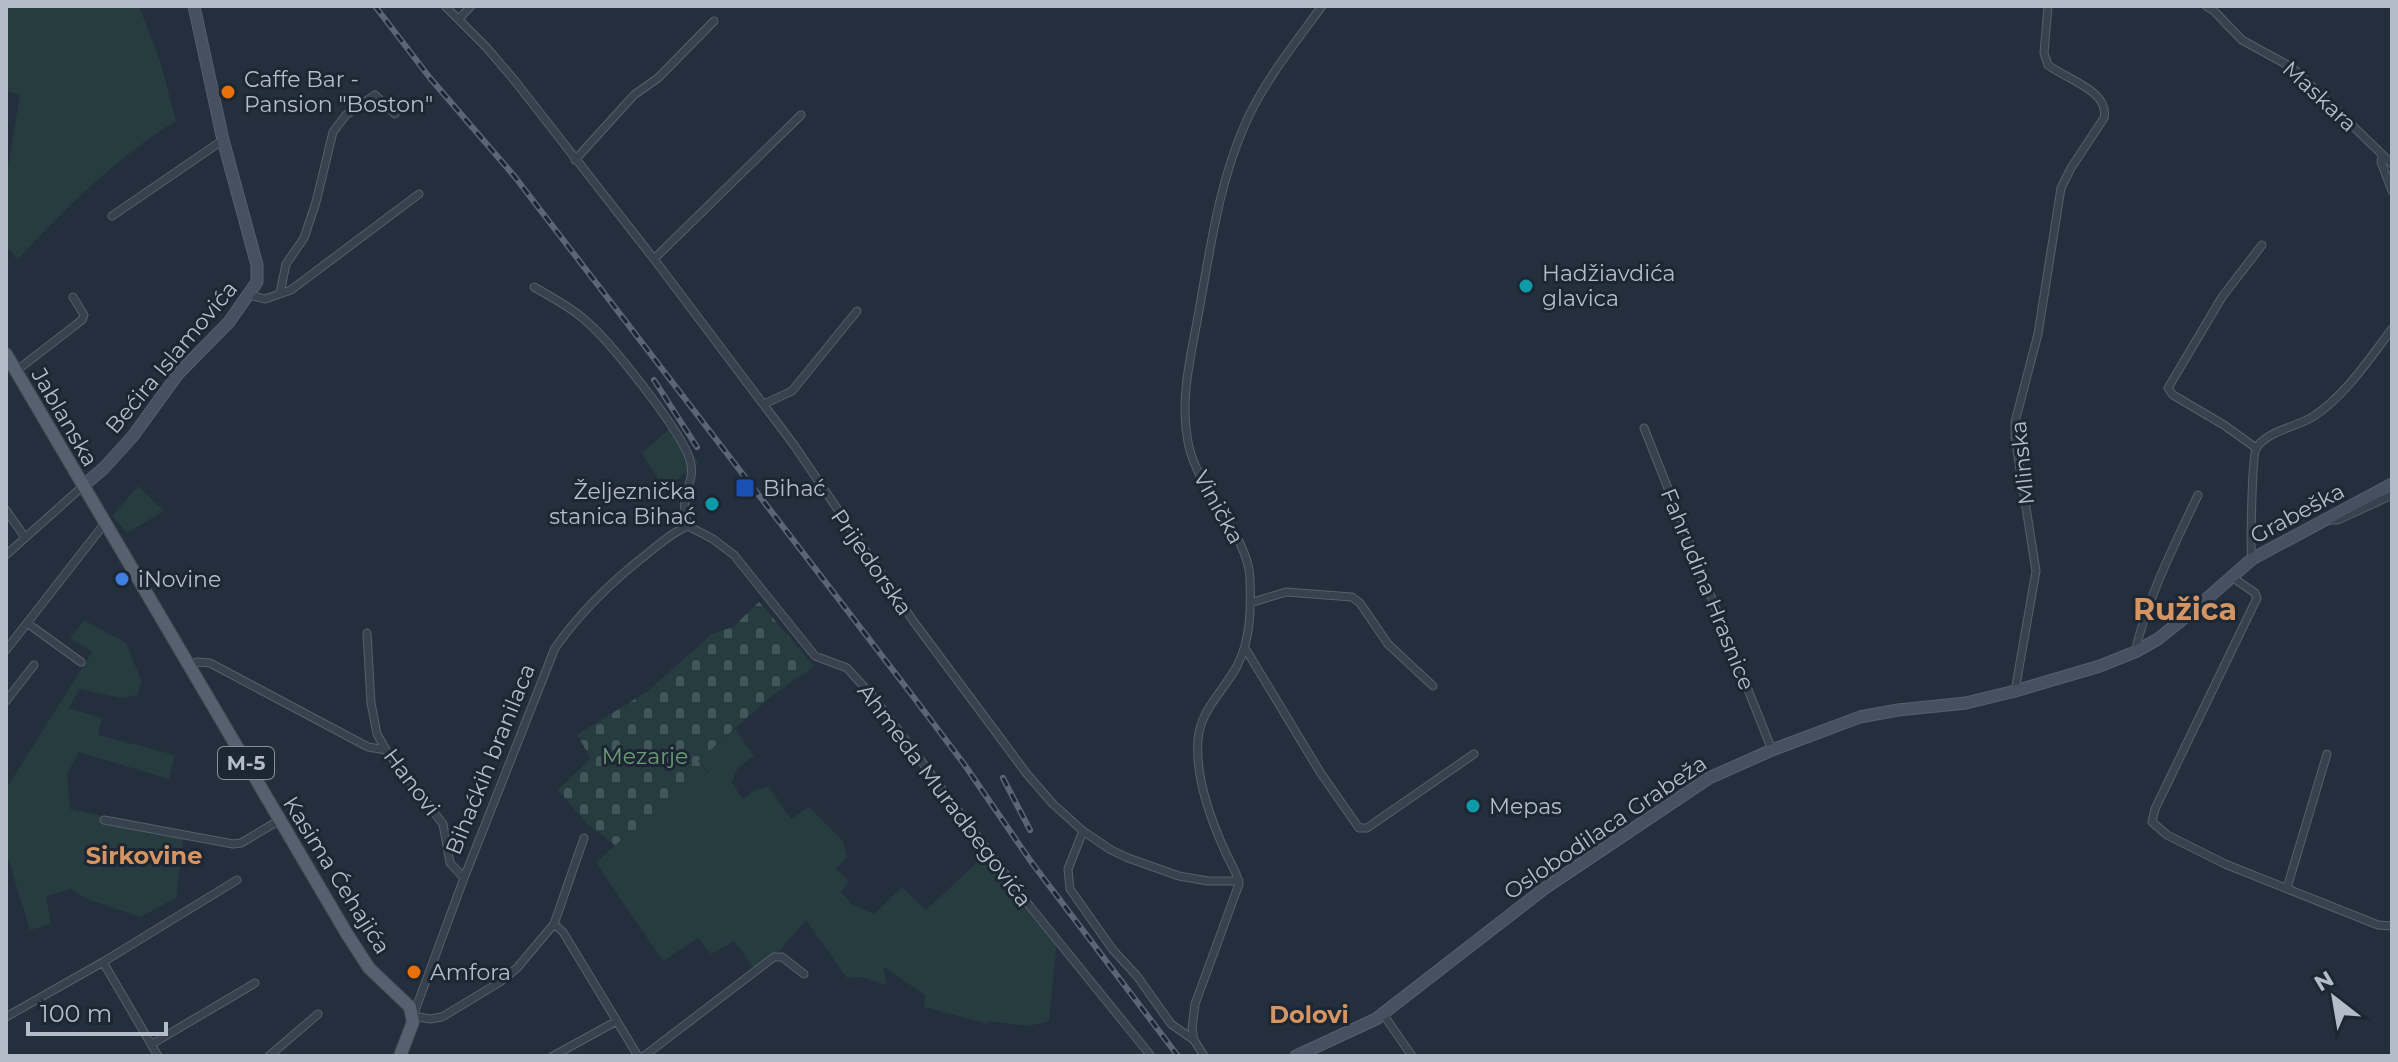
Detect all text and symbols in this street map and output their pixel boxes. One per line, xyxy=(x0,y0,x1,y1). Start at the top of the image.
street label: Maskara xyxy=(2277,55,2362,137)
place label: Caffe Bar - Pansion "Boston" xyxy=(244,66,433,118)
marker: Caffe Bar - Pansion "Boston" xyxy=(219,83,237,101)
place label: Hadžiavdića glavica xyxy=(1542,260,1676,312)
street label: Bećira Islamovića xyxy=(100,275,243,439)
marker: Hadžiavdića glavica xyxy=(1517,277,1535,295)
street label: Jablanska xyxy=(25,362,104,471)
street label: Mlinska xyxy=(2005,420,2040,506)
street label: Vinička xyxy=(1187,466,1250,549)
place label: Bihać xyxy=(763,475,826,502)
marker: Bihać xyxy=(734,477,756,499)
street label: Grabeška xyxy=(2246,477,2349,549)
place label: Željeznička stanica Bihać xyxy=(549,478,696,530)
street label: Fahrudina Hrasnice xyxy=(1655,484,1760,694)
marker: Željeznička stanica Bihać xyxy=(703,495,721,513)
street label: Prijedorska xyxy=(825,504,918,621)
place label: iNovine xyxy=(138,566,221,593)
marker: iNovine xyxy=(113,570,131,588)
district label: Ružica xyxy=(2133,591,2237,628)
street label: Bihaćkih branilaca xyxy=(440,660,541,858)
street label: Ahmeda Muradbegovića xyxy=(852,678,1037,912)
street label: Hanovi xyxy=(378,743,446,821)
park label: Mezarje xyxy=(602,743,688,770)
road number: M-5 xyxy=(218,747,274,779)
street label: Oslobodilaca Grabeža xyxy=(1499,749,1712,905)
street label: Kasima Ćehajića xyxy=(277,791,396,959)
place label: Mepas xyxy=(1489,793,1562,820)
marker: Mepas xyxy=(1464,797,1482,815)
district label: Sirkovine xyxy=(86,841,202,870)
north arrow xyxy=(2294,958,2374,1038)
place label: Amfora xyxy=(430,959,511,986)
marker: Amfora xyxy=(405,963,423,981)
text: N xyxy=(2309,965,2339,997)
scale bar xyxy=(28,986,166,1036)
text: 100 m xyxy=(40,999,112,1028)
district label: Dolovi xyxy=(1269,1000,1349,1029)

